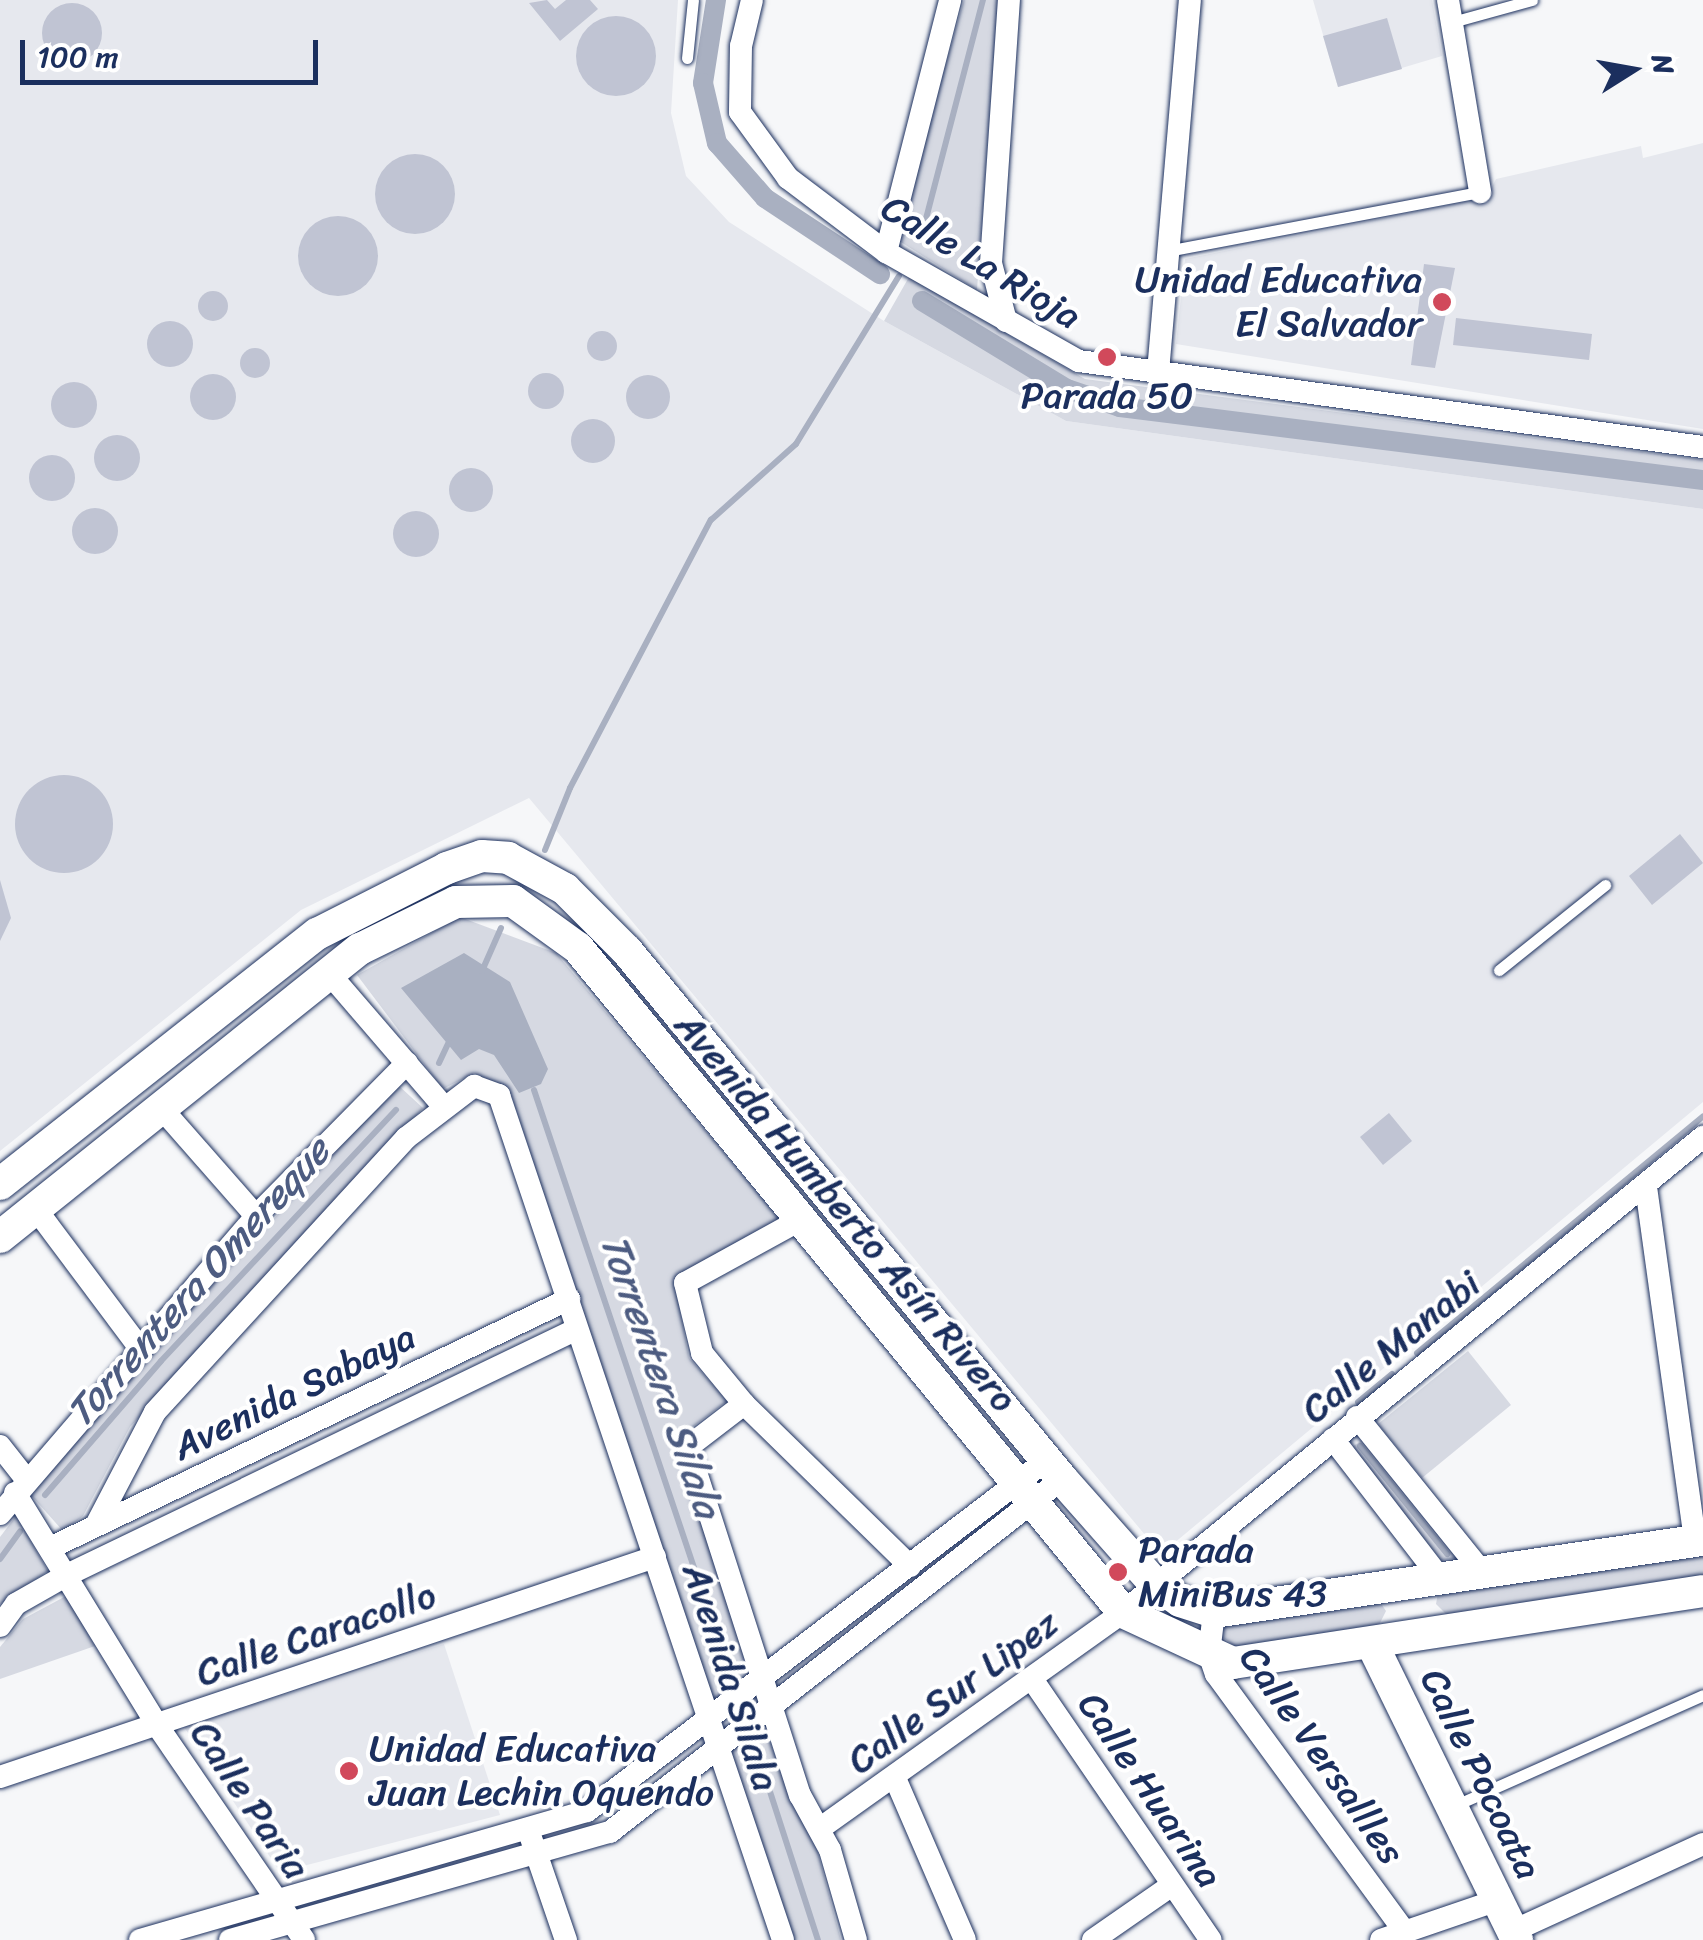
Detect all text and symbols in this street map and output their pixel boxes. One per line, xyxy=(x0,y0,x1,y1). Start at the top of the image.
scale bar xyxy=(25,20,322,82)
north arrow xyxy=(1583,20,1683,120)
text: 100 m xyxy=(37,30,119,84)
text: N xyxy=(1637,50,1689,78)
street label: Calle La Rioja xyxy=(873,185,1089,339)
place label: Unidad Educativa El Salvador xyxy=(1135,257,1422,346)
marker: Unidad Educativa El Salvador xyxy=(1431,291,1453,313)
marker: Parada 50 xyxy=(1096,346,1118,368)
place label: Parada 50 xyxy=(1020,373,1194,419)
street label: Avenida Humberto Asín Rivero xyxy=(665,1003,1027,1421)
water label: Torrentera Omereque xyxy=(55,1127,341,1437)
water label: Torrentera Silala xyxy=(590,1228,732,1524)
street label: Calle Manabi xyxy=(1293,1262,1489,1432)
street label: Avenida Sabaya xyxy=(165,1314,423,1470)
place label: Parada MiniBus 43 xyxy=(1138,1527,1327,1616)
street label: Avenida Silala xyxy=(673,1558,789,1796)
marker: Parada MiniBus 43 xyxy=(1107,1561,1129,1583)
street label: Calle Caracollo xyxy=(190,1572,442,1696)
street label: Calle Sur Lipez xyxy=(839,1600,1067,1784)
street label: Calle Versallles xyxy=(1231,1639,1413,1871)
street label: Calle Pocoata xyxy=(1410,1661,1552,1887)
street label: Calle Huarina xyxy=(1068,1684,1232,1896)
street label: Calle Paria xyxy=(180,1712,320,1888)
place label: Unidad Educativa Juan Lechin Oquendo xyxy=(369,1726,716,1816)
marker: Unidad Educativa Juan Lechin Oquendo xyxy=(338,1760,360,1782)

